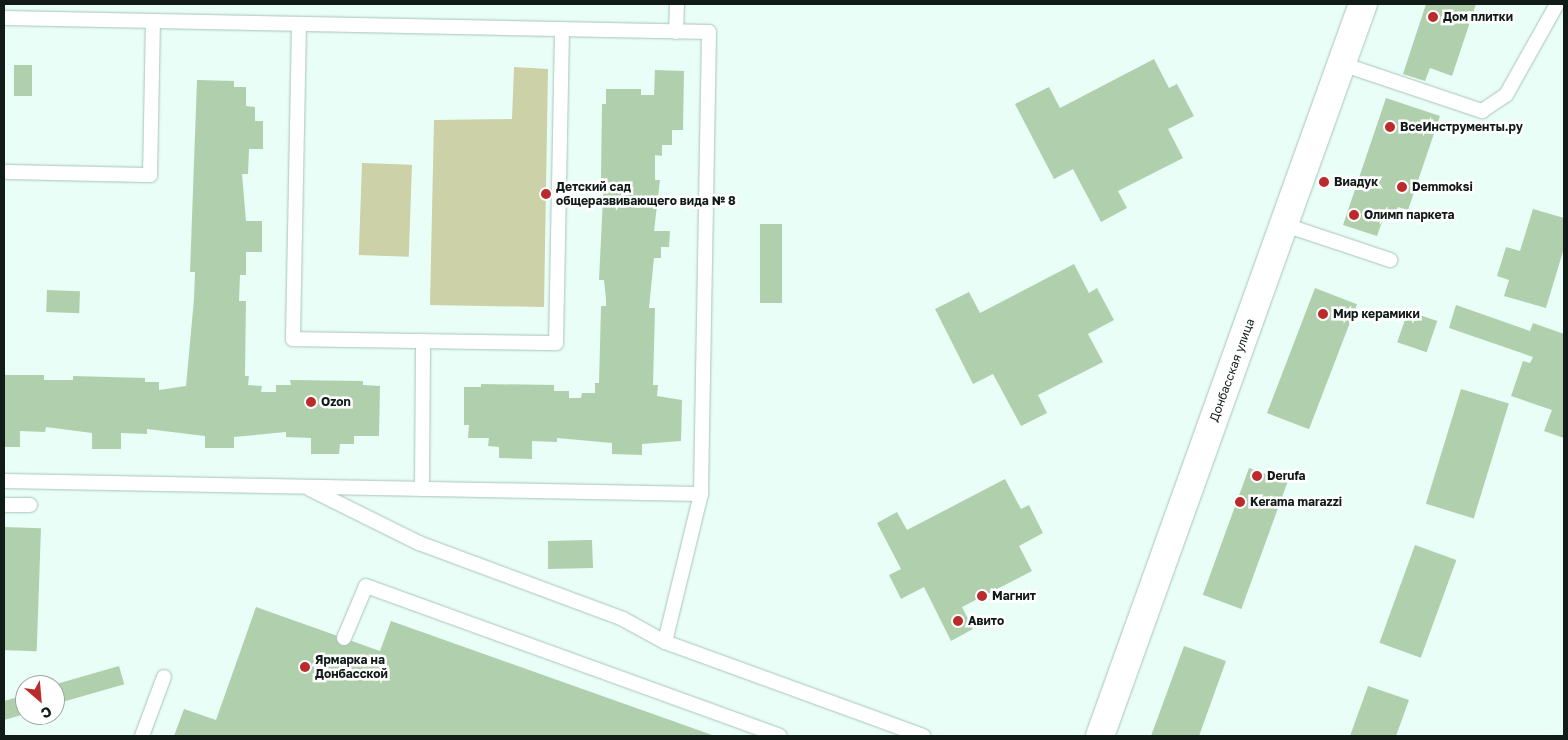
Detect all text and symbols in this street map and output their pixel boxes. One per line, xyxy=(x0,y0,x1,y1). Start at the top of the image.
place label: Дом плитки xyxy=(1443,10,1513,24)
marker: Дом плитки xyxy=(1427,11,1439,23)
place label: ВсеИнструменты.ру xyxy=(1400,120,1523,134)
marker: ВсеИнструменты.ру xyxy=(1384,121,1396,133)
place label: Виадук xyxy=(1334,175,1378,189)
marker: Виадук xyxy=(1318,176,1330,188)
place label: Детский сад общеразвивающего вида № 8 xyxy=(556,180,736,208)
place label: Demmoksi xyxy=(1412,180,1473,194)
marker: Demmoksi xyxy=(1396,181,1408,193)
marker: Детский сад общеразвивающего вида № 8 xyxy=(540,188,552,200)
place label: Олимп паркета xyxy=(1364,208,1454,222)
marker: Олимп паркета xyxy=(1348,209,1360,221)
place label: Мир керамики xyxy=(1333,307,1420,321)
marker: Мир керамики xyxy=(1317,308,1329,320)
street label: Донбасская улица xyxy=(1207,316,1257,424)
place label: Ozon xyxy=(321,395,351,409)
marker: Ozon xyxy=(305,396,317,408)
place label: Derufa xyxy=(1267,469,1306,483)
marker: Derufa xyxy=(1251,470,1263,482)
place label: Kerama marazzi xyxy=(1250,495,1342,509)
marker: Kerama marazzi xyxy=(1234,496,1246,508)
place label: Магнит xyxy=(992,589,1036,603)
marker: Магнит xyxy=(976,590,988,602)
place label: Авито xyxy=(968,614,1004,628)
marker: Авито xyxy=(952,615,964,627)
place label: Ярмарка на Донбасской xyxy=(315,653,388,681)
marker: Ярмарка на Донбасской xyxy=(299,661,311,673)
north arrow xyxy=(15,675,65,725)
text: С xyxy=(38,703,55,723)

